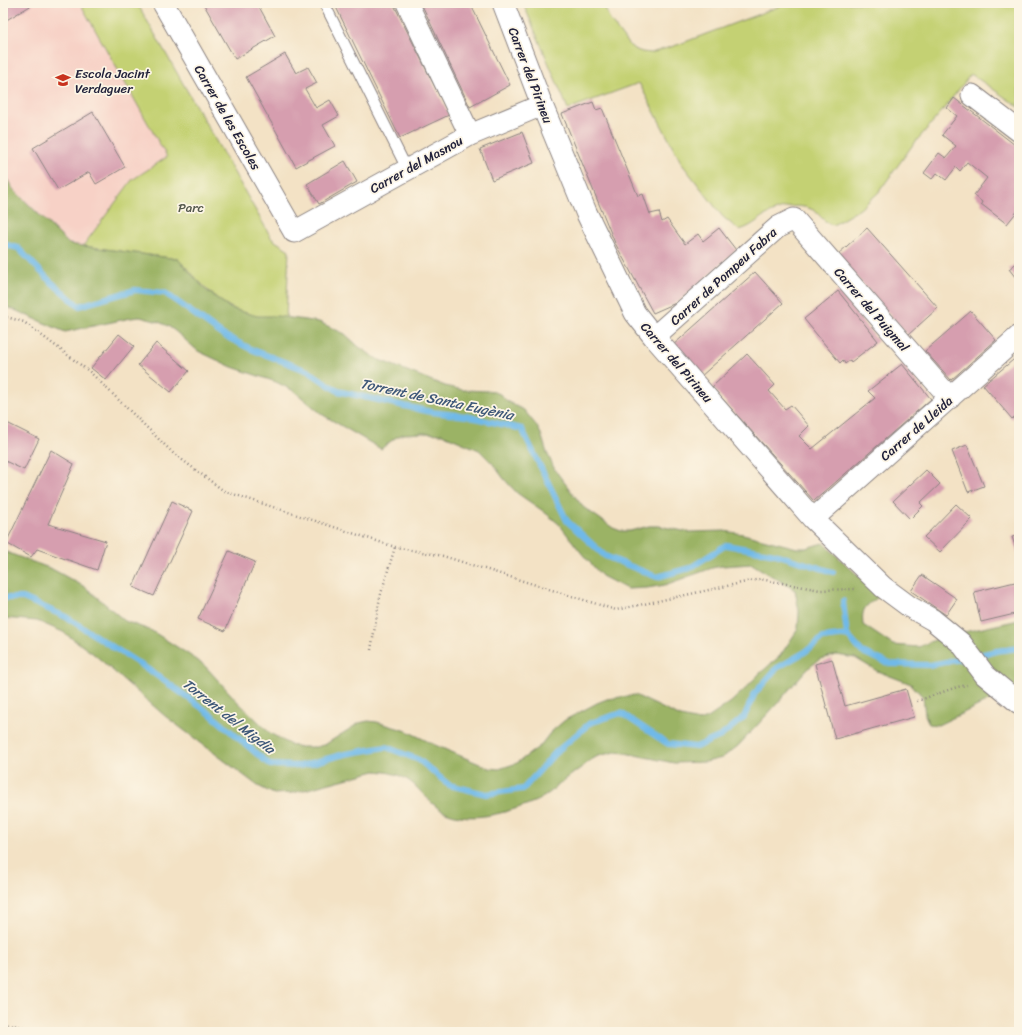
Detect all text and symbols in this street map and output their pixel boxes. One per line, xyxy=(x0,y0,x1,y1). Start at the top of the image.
street label: Carrer del Pirineu xyxy=(502,24,559,127)
street label: Carrer de les Escoles xyxy=(188,60,268,175)
place label: Escola Jacint Verdaguer xyxy=(75,62,151,100)
school or university icon: Escola Jacint Verdaguer xyxy=(54,71,72,89)
street label: Carrer del Masnou xyxy=(365,129,467,200)
park label: Parc xyxy=(178,196,204,219)
street label: Carrer de Pompeu Fabra xyxy=(664,221,783,331)
street label: Carrer del Puigmal xyxy=(828,262,915,357)
street label: Carrer del Pirineu xyxy=(635,316,719,408)
water label: Torrent de Santa Eugènia xyxy=(358,371,518,428)
street label: Carrer de Lleida xyxy=(875,390,958,467)
water label: Torrent del Migdia xyxy=(177,672,282,762)

